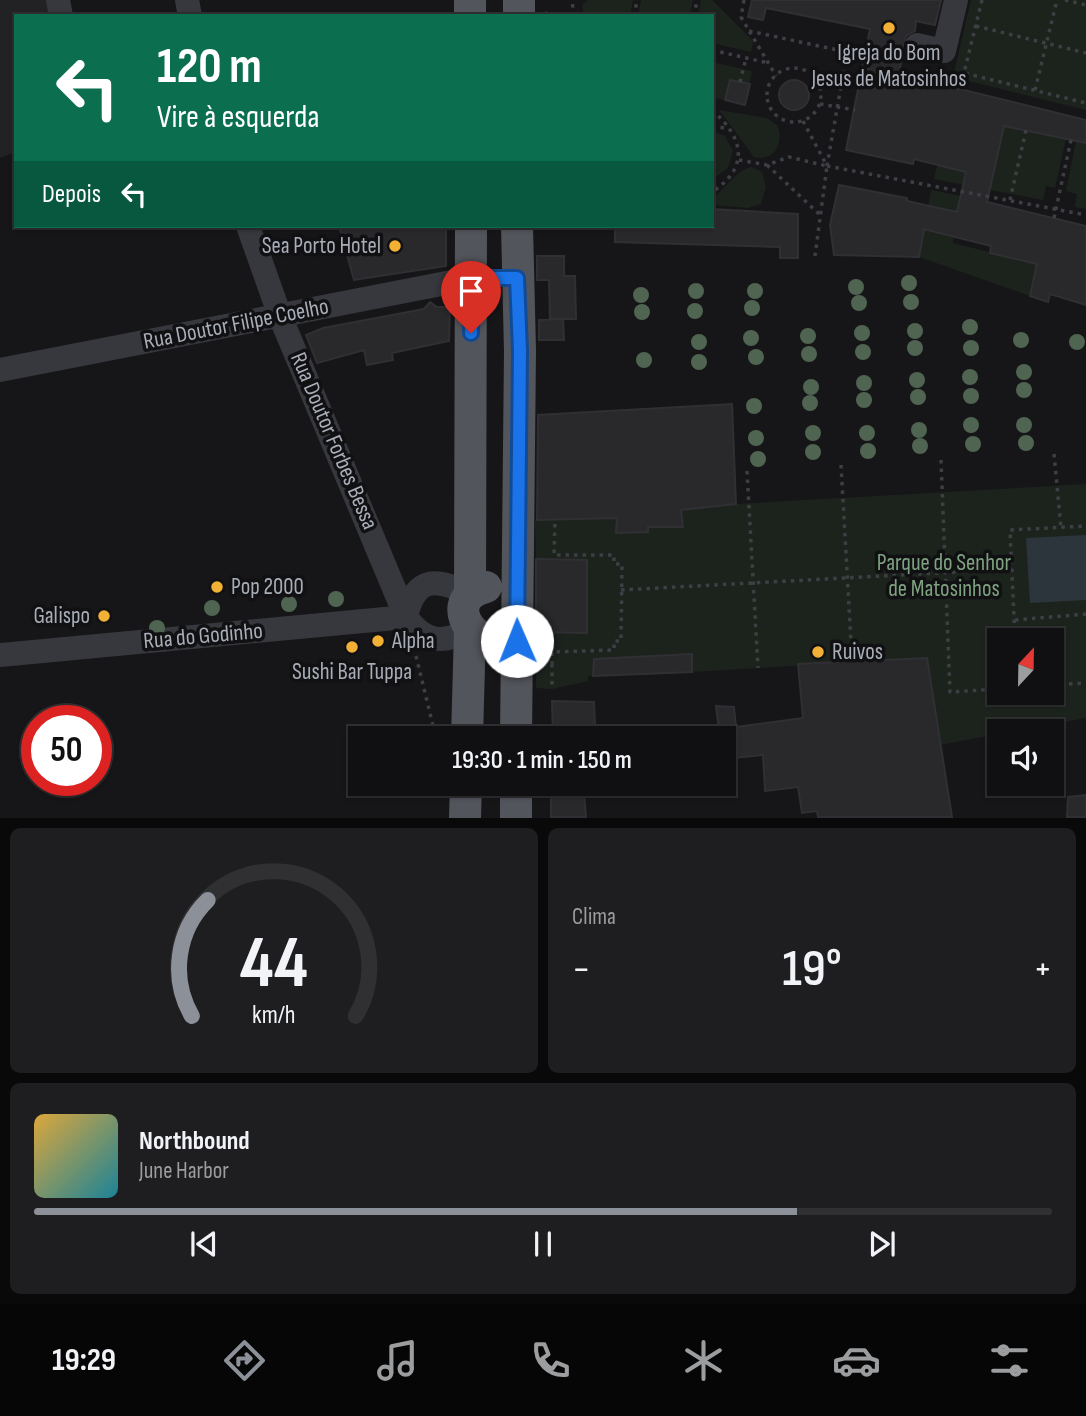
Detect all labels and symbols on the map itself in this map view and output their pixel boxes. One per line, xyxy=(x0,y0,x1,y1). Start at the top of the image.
marker: Igreja do Bom Jesus de Matosinhos xyxy=(881,20,897,36)
place label: Igreja do Bom Jesus de Matosinhos xyxy=(810,39,967,93)
place label: Sea Porto Hotel xyxy=(262,232,381,260)
marker: Sea Porto Hotel xyxy=(387,238,403,254)
pin xyxy=(441,261,501,333)
street label: Rua Doutor Filipe Coelho xyxy=(141,292,331,356)
street label: Rua Doutor Forbes Bessa xyxy=(284,348,384,534)
park label: Parque do Senhor de Matosinhos xyxy=(877,549,1012,603)
place label: Pop 2000 xyxy=(231,573,304,601)
marker: Pop 2000 xyxy=(209,579,225,595)
place label: Galispo xyxy=(33,602,90,630)
position arrow xyxy=(480,604,554,678)
marker: Galispo xyxy=(96,608,112,624)
street label: Rua do Godinho xyxy=(142,617,264,655)
place label: Alpha xyxy=(391,627,435,655)
north arrow xyxy=(987,628,1064,705)
marker: Alpha xyxy=(370,633,386,649)
place label: Ruivos xyxy=(832,638,883,666)
marker: Sushi Bar Tuppa xyxy=(344,639,360,655)
marker: Ruivos xyxy=(810,644,826,660)
place label: Sushi Bar Tuppa xyxy=(292,658,412,686)
speed limit sign: 50 xyxy=(21,705,112,796)

